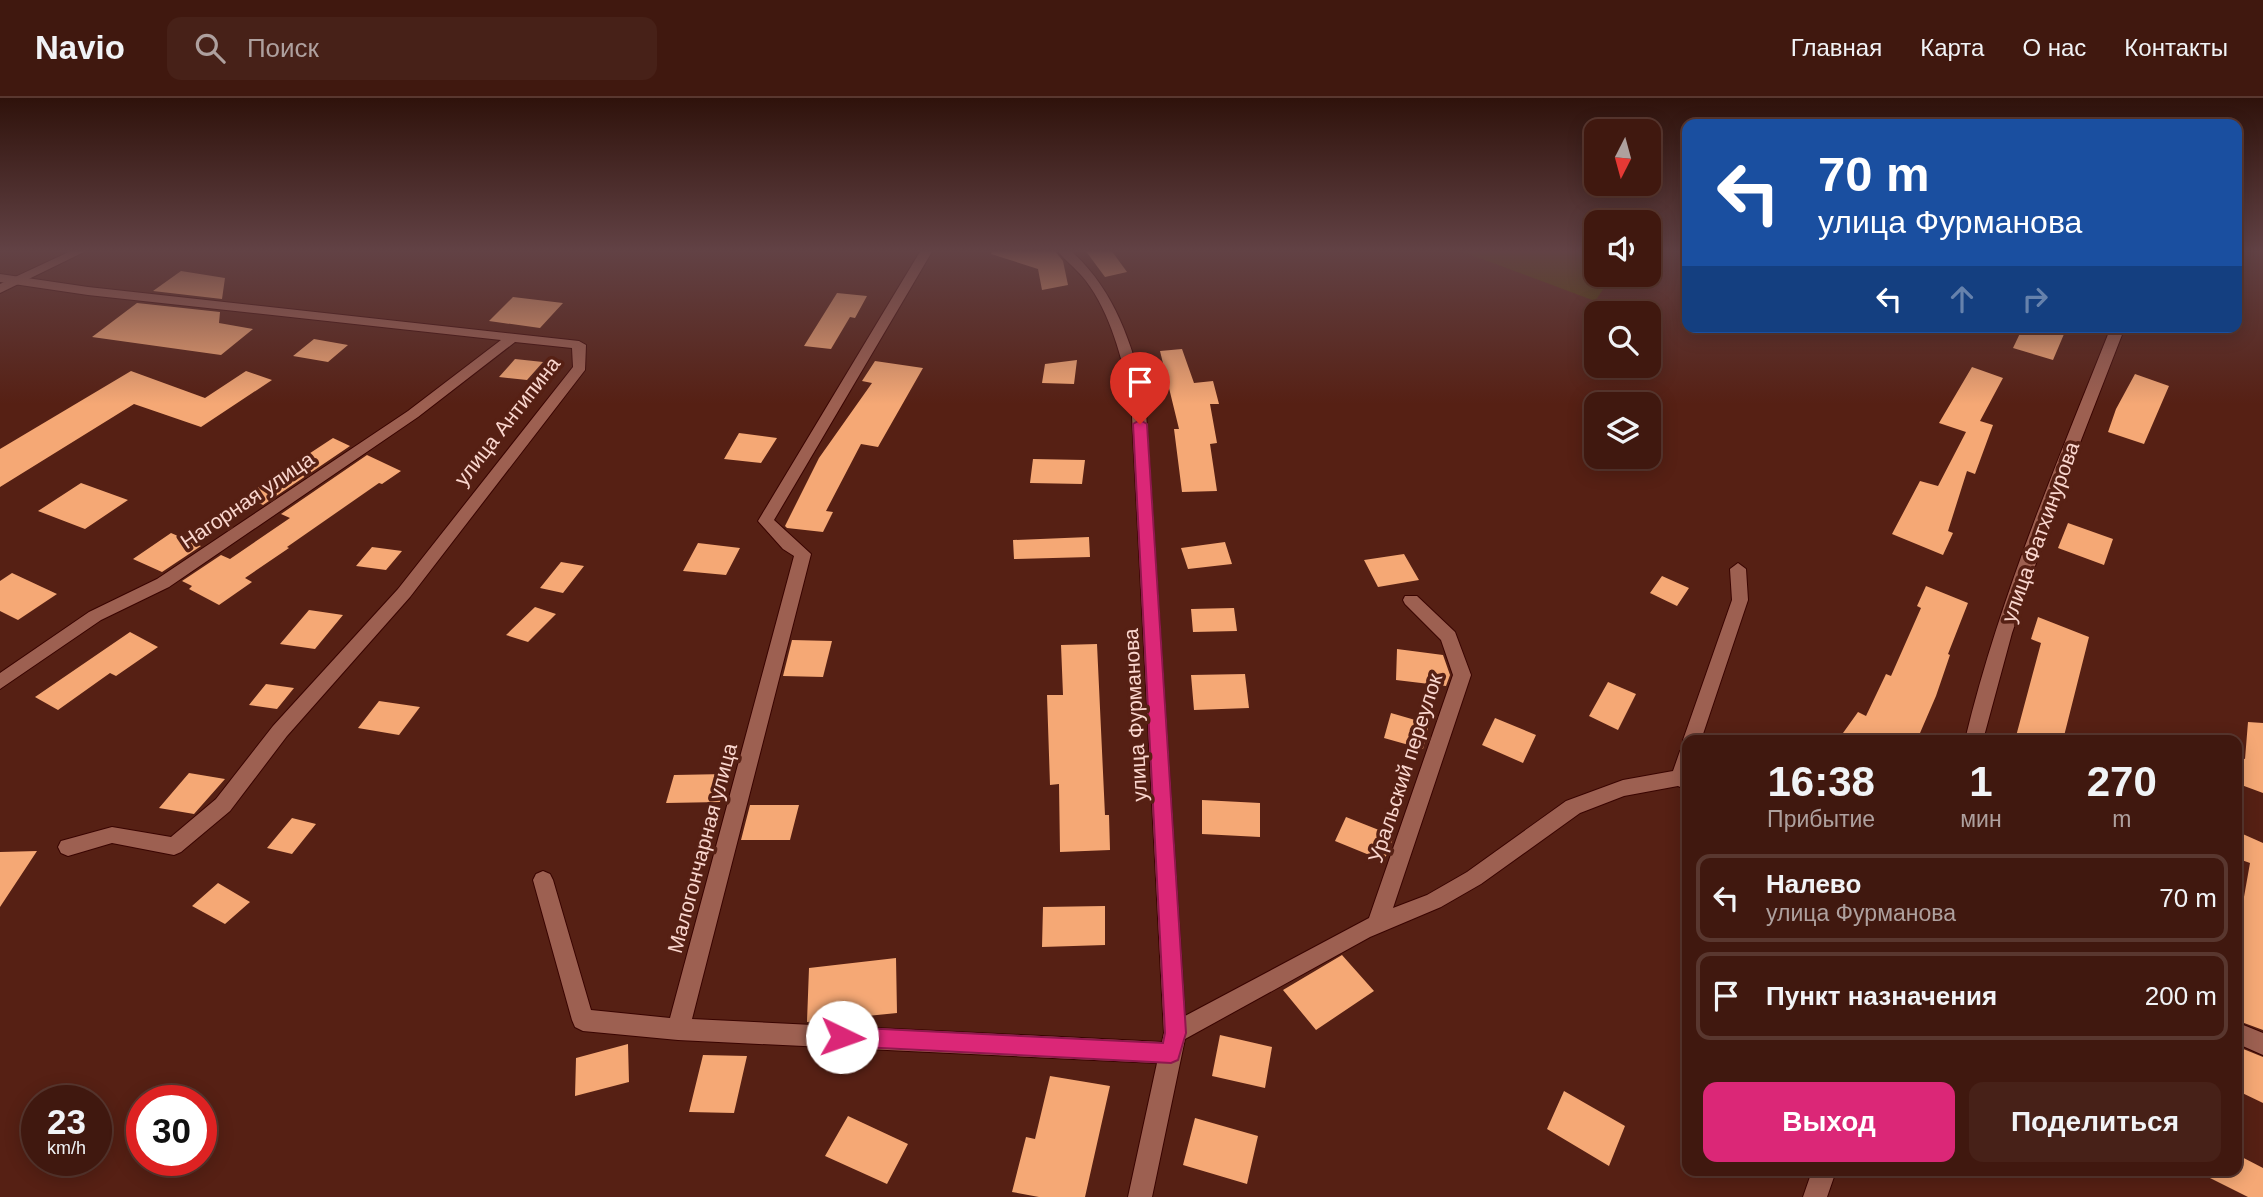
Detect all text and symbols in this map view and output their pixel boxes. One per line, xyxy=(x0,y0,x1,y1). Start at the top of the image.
search box xyxy=(167,17,657,80)
text: Navio xyxy=(35,29,125,66)
icon: search xyxy=(191,29,229,67)
text: Поиск xyxy=(247,33,319,63)
text: Главная xyxy=(1791,34,1882,61)
text: Карта xyxy=(1920,34,1984,61)
text: О нас xyxy=(2022,34,2086,61)
text: Контакты xyxy=(2124,34,2228,61)
north arrow xyxy=(1584,119,1661,196)
map controls xyxy=(1584,119,1661,469)
icon: left xyxy=(1703,147,1794,238)
text: 70 m xyxy=(1818,147,1930,201)
text: улица Фурманова xyxy=(1818,204,2082,240)
button: sound xyxy=(1584,210,1661,287)
icon: left xyxy=(1870,280,1908,318)
icon: ahead xyxy=(1943,280,1981,318)
icon: right xyxy=(2016,280,2054,318)
button: search xyxy=(1584,301,1661,378)
street label: улица Антипина xyxy=(450,352,565,490)
pin xyxy=(1110,352,1170,424)
icon: arrive xyxy=(1121,363,1159,401)
button: layers xyxy=(1584,392,1661,469)
street label: улица Фатхинурова xyxy=(1997,438,2083,625)
street label: Нагорная улица xyxy=(176,447,318,553)
street label: улица Фурманова xyxy=(1119,627,1151,802)
street label: Уральский переулок xyxy=(1364,670,1447,865)
street label: Малогончарная улица xyxy=(663,740,741,956)
text: 16:38 xyxy=(1767,758,1875,805)
text: 1 xyxy=(1969,758,1993,805)
text: 270 xyxy=(2087,758,2157,805)
text: Прибытие xyxy=(1767,806,1875,832)
text: мин xyxy=(1960,806,2002,832)
text: m xyxy=(2112,806,2131,832)
text: Налево xyxy=(1766,869,1861,899)
icon: left xyxy=(1707,879,1745,917)
text: 70 m xyxy=(2159,883,2217,913)
text: улица Фурманова xyxy=(1766,900,1956,926)
icon: arrive xyxy=(1707,977,1745,1015)
text: Пункт назначения xyxy=(1766,981,1997,1011)
text: 200 m xyxy=(2145,981,2217,1011)
position arrow xyxy=(805,1000,879,1074)
button: Выход xyxy=(1703,1082,1955,1162)
button: Поделиться xyxy=(1969,1082,2221,1162)
speed limit sign: 30 xyxy=(126,1085,217,1176)
text: 23 xyxy=(47,1102,86,1141)
text: km/h xyxy=(47,1138,86,1158)

